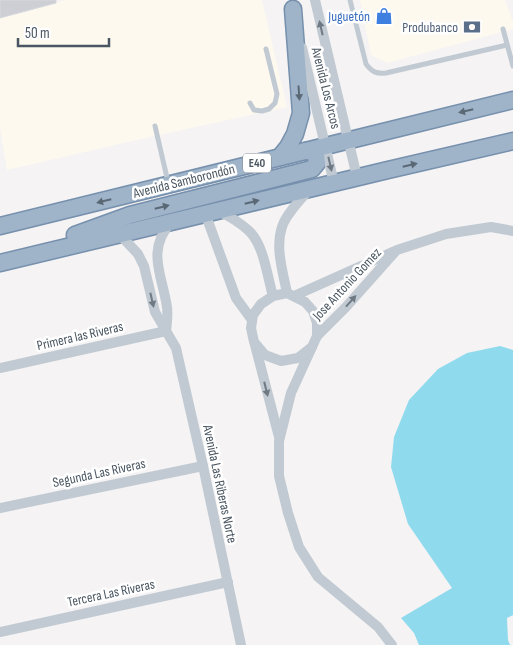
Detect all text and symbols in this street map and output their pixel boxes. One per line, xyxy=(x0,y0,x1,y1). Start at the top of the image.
shop icon: Juguetón xyxy=(374,6,394,26)
place label: Juguetón xyxy=(327,8,370,25)
scale bar xyxy=(18,15,109,47)
bank icon: Produbanco xyxy=(462,17,482,37)
place label: Produbanco xyxy=(402,19,458,36)
one-way arrow xyxy=(317,20,325,35)
text: 50 m xyxy=(25,24,50,43)
street label: Avenida Los Arcos xyxy=(307,45,344,130)
one-way arrow xyxy=(295,85,303,101)
one-way arrow xyxy=(458,107,473,115)
road number: E40 xyxy=(243,154,271,172)
one-way arrow xyxy=(326,157,334,172)
street label: Avenida Samborondón xyxy=(130,160,237,202)
one-way arrow xyxy=(402,161,417,169)
one-way arrow xyxy=(97,197,112,205)
one-way arrow xyxy=(244,198,259,206)
one-way arrow xyxy=(154,203,169,211)
street label: Jose Antonio Gomez xyxy=(308,244,385,325)
one-way arrow xyxy=(148,292,156,307)
one-way arrow xyxy=(345,296,357,308)
street label: Primera las Riveras xyxy=(35,318,125,354)
one-way arrow xyxy=(262,381,270,396)
street label: Avenida Las Riberas Norte xyxy=(199,422,241,545)
street label: Segunda Las Riveras xyxy=(51,455,147,491)
street label: Tercera Las Riveras xyxy=(66,575,156,611)

